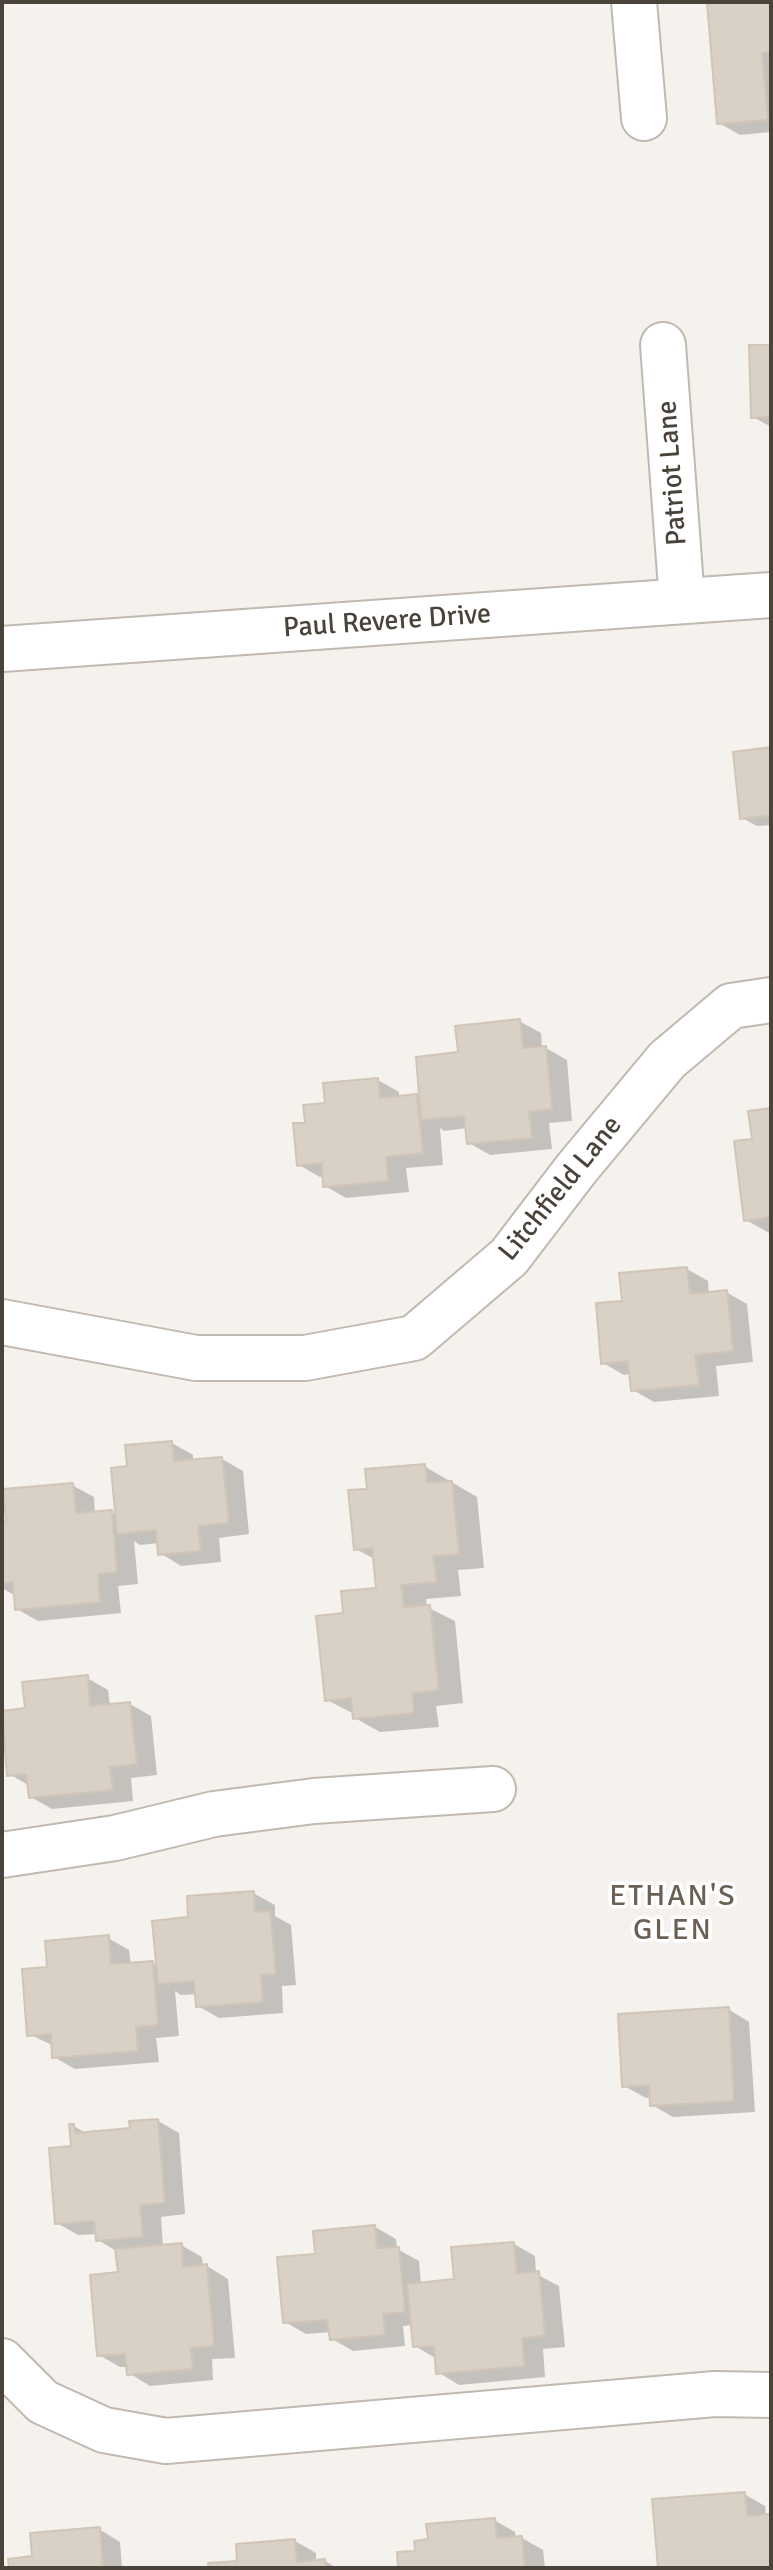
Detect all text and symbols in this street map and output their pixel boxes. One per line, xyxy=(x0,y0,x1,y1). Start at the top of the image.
street label: Patriot Lane xyxy=(651,399,695,547)
street label: Paul Revere Drive xyxy=(282,598,492,646)
street label: Litchfield Lane xyxy=(492,1110,630,1268)
district label: ETHAN'S GLEN xyxy=(609,1879,737,1950)

